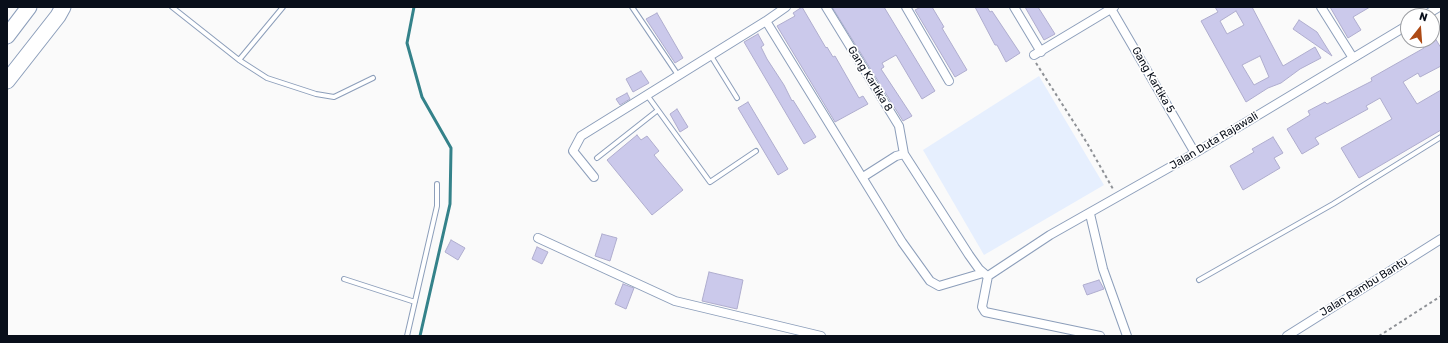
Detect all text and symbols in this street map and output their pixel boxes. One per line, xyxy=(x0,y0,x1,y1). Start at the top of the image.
north arrow xyxy=(1400,8,1440,48)
text: N xyxy=(1418,10,1429,24)
street label: Gang Kartika 8 xyxy=(845,44,895,114)
street label: Gang Kartika 5 xyxy=(1129,45,1177,115)
street label: Jalan Duta Rajawali xyxy=(1167,109,1261,173)
street label: Jalan Rambu Bantu xyxy=(1318,255,1410,319)

